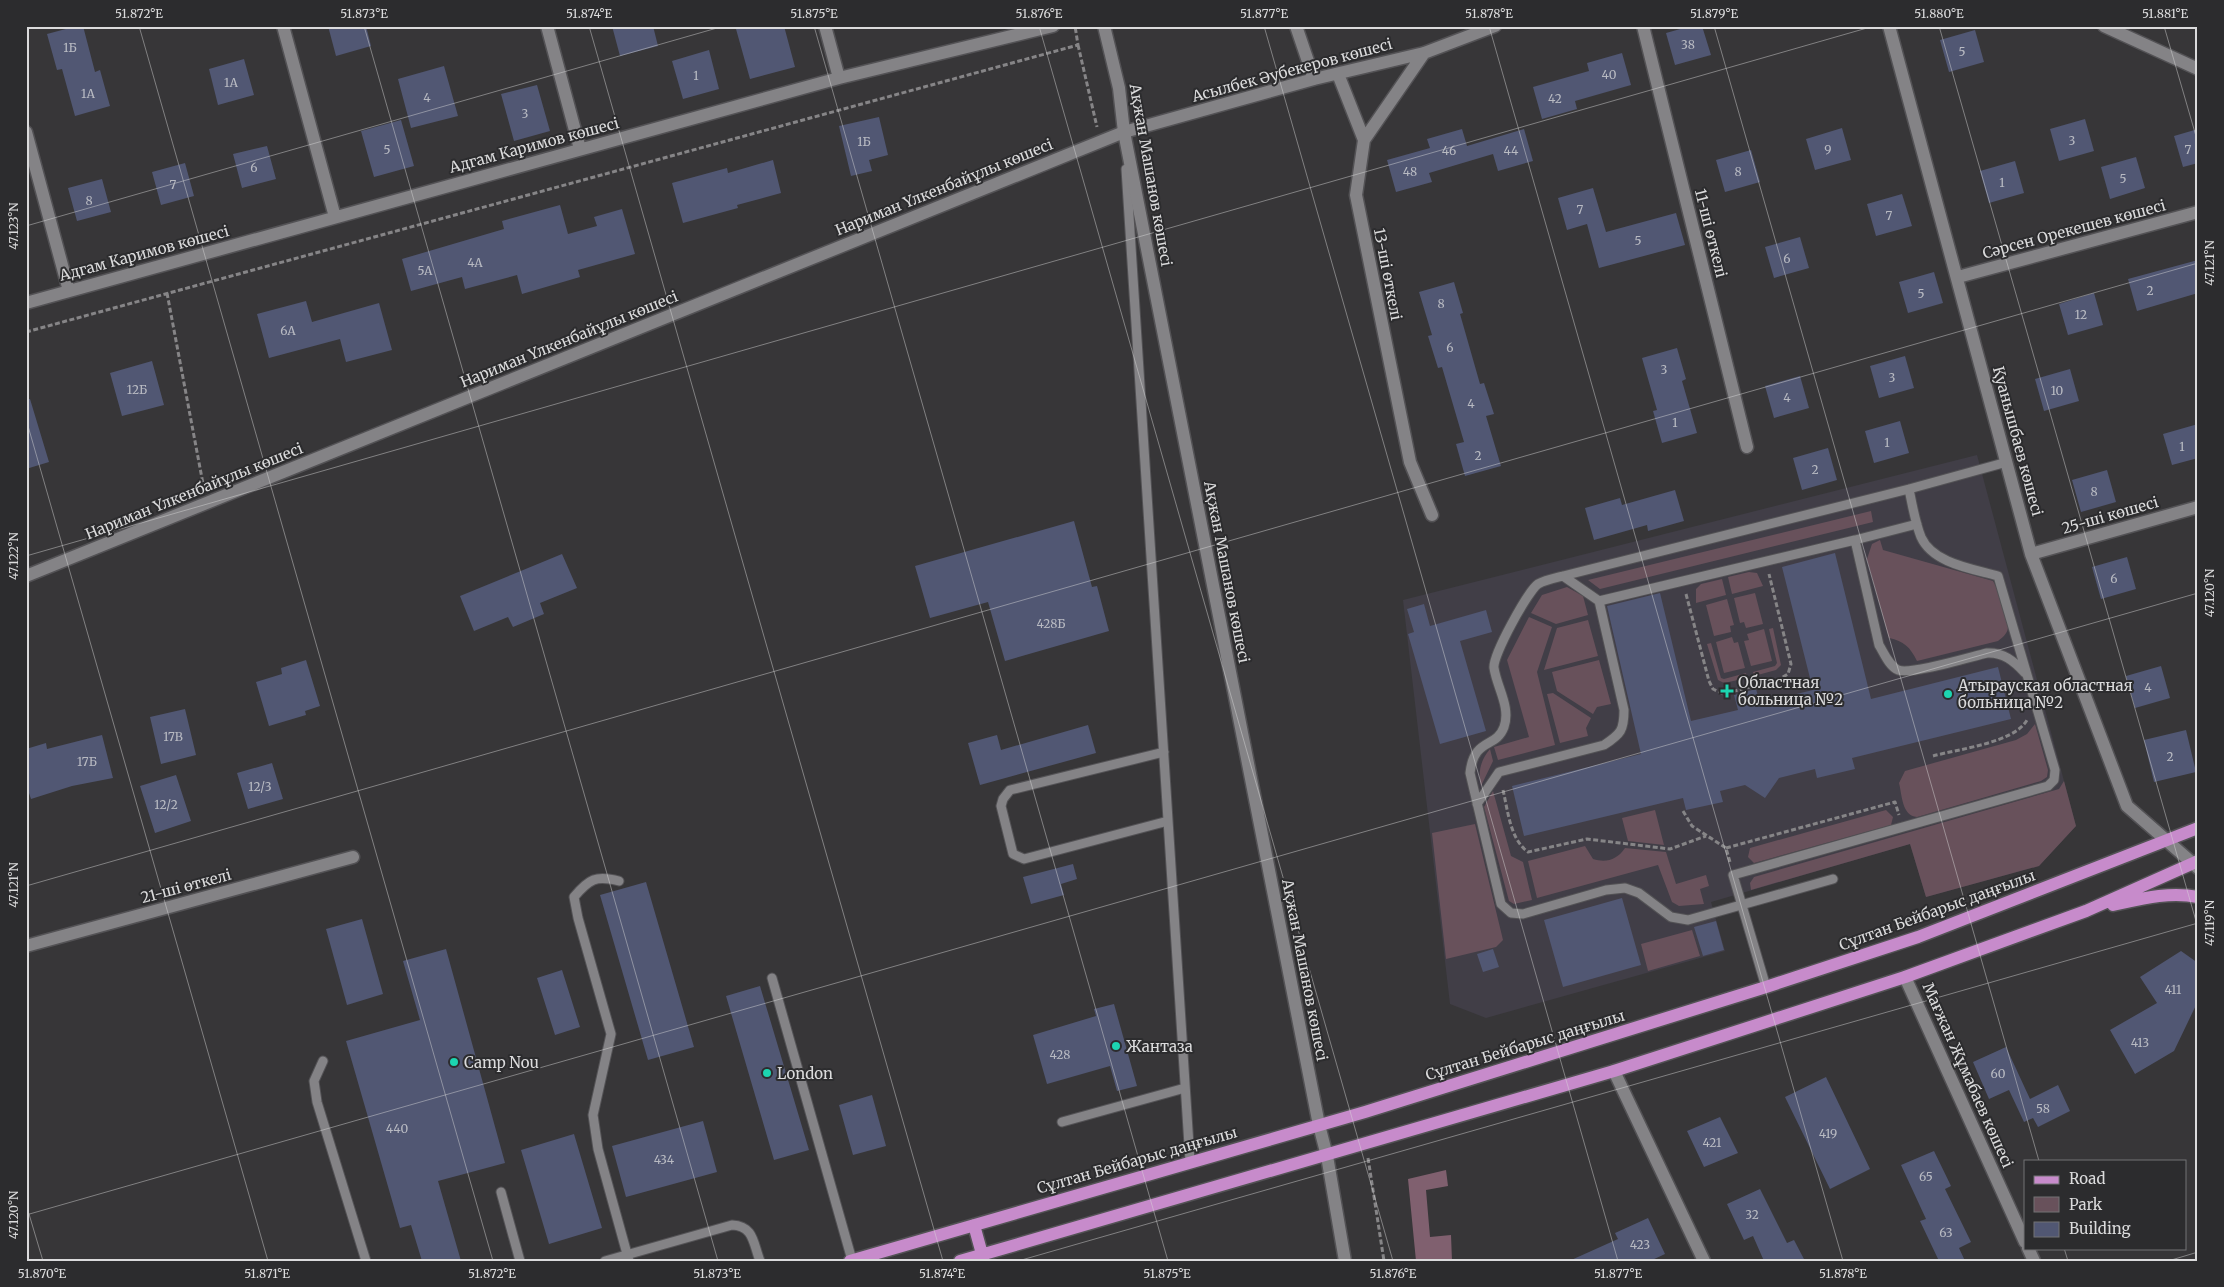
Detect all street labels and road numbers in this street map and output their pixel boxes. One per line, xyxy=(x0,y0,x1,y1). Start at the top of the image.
street label: Асылбек Әубекеров көшесі xyxy=(1189,34,1394,106)
street label: Ақжан Машанов көшесі xyxy=(1125,81,1176,268)
street label: Адгам Каримов көшесі xyxy=(446,113,621,177)
street label: Нариман Үлкенбайұлы көшесі xyxy=(832,134,1056,239)
street label: 11-ші өткелі xyxy=(1691,187,1731,279)
street label: Сәрсен Орекешев көшесі xyxy=(1980,195,2168,263)
street label: Адгам Каримов көшесі xyxy=(56,221,231,285)
street label: 13-ші өткелі xyxy=(1370,226,1406,322)
street label: Нариман Үлкенбайұлы көшесі xyxy=(457,286,681,391)
street label: Қуанышбаев көшесі xyxy=(1989,364,2047,518)
street label: Нариман Үлкенбайұлы көшесі xyxy=(82,438,306,543)
street label: Ақжан Машанов көшесі xyxy=(1200,478,1254,665)
street label: 25-ші көшесі xyxy=(2060,492,2161,538)
street label: 21-ші өткелі xyxy=(139,865,233,907)
street label: Сұлтан Бейбарыс даңғылы xyxy=(1836,866,2038,954)
street label: Ақжан Машанов көшесі xyxy=(1278,876,1332,1063)
street label: Мағжан Жұмабаев көшесі xyxy=(1919,980,2018,1171)
street label: Сұлтан Бейбарыс даңғылы xyxy=(1423,1006,1627,1084)
street label: Сұлтан Бейбарыс даңғылы xyxy=(1035,1122,1239,1198)

